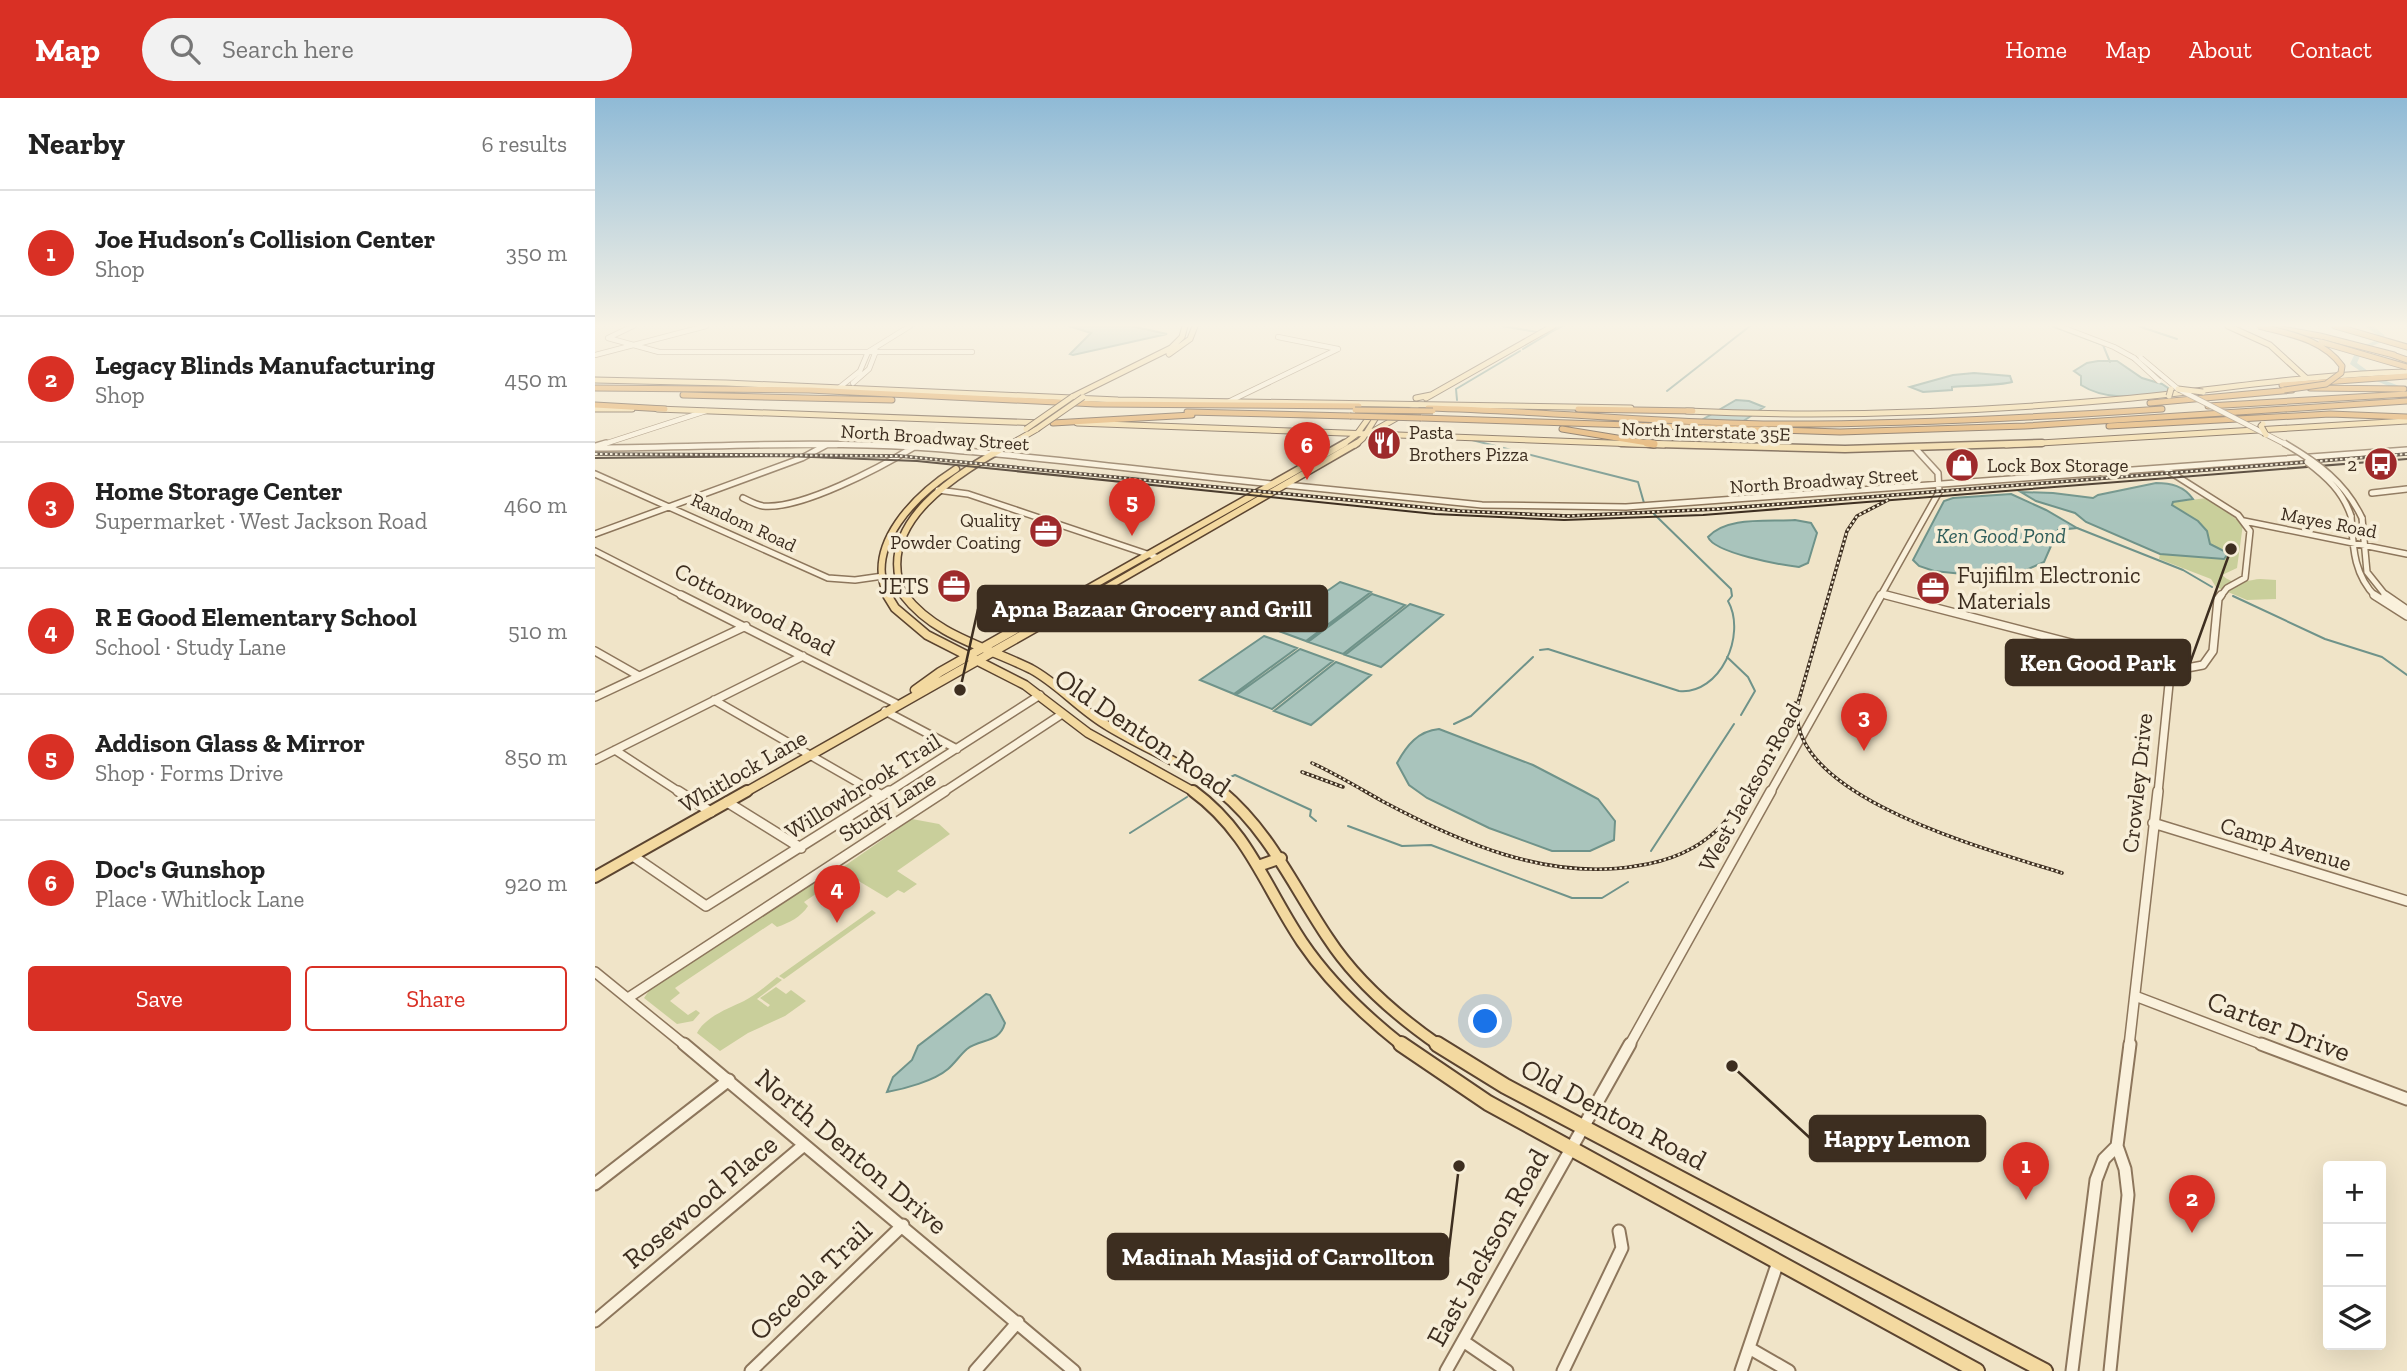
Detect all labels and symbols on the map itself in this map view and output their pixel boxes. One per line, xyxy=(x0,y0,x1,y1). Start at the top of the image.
street label: North Interstate 35E xyxy=(1621,417,1791,446)
street label: North Broadway Street xyxy=(840,419,1030,456)
place label: Pasta Brothers Pizza xyxy=(1409,421,1528,466)
pin: 6 xyxy=(1284,422,1330,480)
restaurant icon: Pasta Brothers Pizza xyxy=(1365,424,1403,462)
bus stop icon: 2 xyxy=(2362,445,2400,483)
shop icon: Lock Box Storage xyxy=(1943,446,1981,484)
place label: 2 xyxy=(2347,453,2357,476)
place label: Lock Box Storage xyxy=(1987,454,2128,477)
street label: North Broadway Street xyxy=(1729,462,1919,499)
pin: 5 xyxy=(1109,478,1155,536)
street label: Random Road xyxy=(687,488,801,557)
street label: Mayes Road xyxy=(2279,502,2379,543)
place label: Quality Powder Coating xyxy=(890,509,1022,554)
office icon: Quality Powder Coating xyxy=(1027,512,1065,550)
water label: Ken Good Pond xyxy=(1936,523,2066,548)
street label: Cottonwood Road xyxy=(670,556,840,662)
place label: Fujifilm Electronic Materials xyxy=(1957,561,2141,615)
office icon: JETS xyxy=(935,567,973,605)
office icon: Fujifilm Electronic Materials xyxy=(1914,569,1952,607)
place label: JETS xyxy=(878,572,929,600)
callout: Apna Bazaar Grocery and Grill xyxy=(978,586,1327,631)
text: Apna Bazaar Grocery and Grill xyxy=(992,594,1312,623)
callout: Ken Good Park xyxy=(2006,640,2190,685)
text: Ken Good Park xyxy=(2020,648,2176,677)
street label: Old Denton Road xyxy=(1048,661,1237,804)
pin: 3 xyxy=(1841,693,1887,751)
street label: West Jackson Road xyxy=(1692,698,1808,876)
street label: Crowley Drive xyxy=(2116,712,2158,854)
street label: Whitlock Lane xyxy=(674,723,812,819)
street label: Willowbrook Trail xyxy=(780,727,946,845)
street label: Study Lane xyxy=(833,764,941,848)
street label: Camp Avenue xyxy=(2217,811,2355,877)
pin: 4 xyxy=(814,865,860,923)
street label: Carter Drive xyxy=(2203,984,2355,1069)
your location xyxy=(1468,1004,1502,1038)
street label: Old Denton Road xyxy=(1515,1052,1712,1177)
street label: North Denton Drive xyxy=(749,1062,954,1241)
callout: Happy Lemon xyxy=(1810,1116,1985,1161)
text: Happy Lemon xyxy=(1824,1124,1970,1153)
street label: Rosewood Place xyxy=(616,1127,784,1275)
pin: 1 xyxy=(2003,1142,2049,1200)
street label: East Jackson Road xyxy=(1419,1143,1555,1352)
pin: 2 xyxy=(2169,1175,2215,1233)
street label: Osceola Trail xyxy=(742,1214,878,1347)
callout: Madinah Masjid of Carrollton xyxy=(1108,1234,1448,1279)
text: Madinah Masjid of Carrollton xyxy=(1122,1242,1434,1271)

